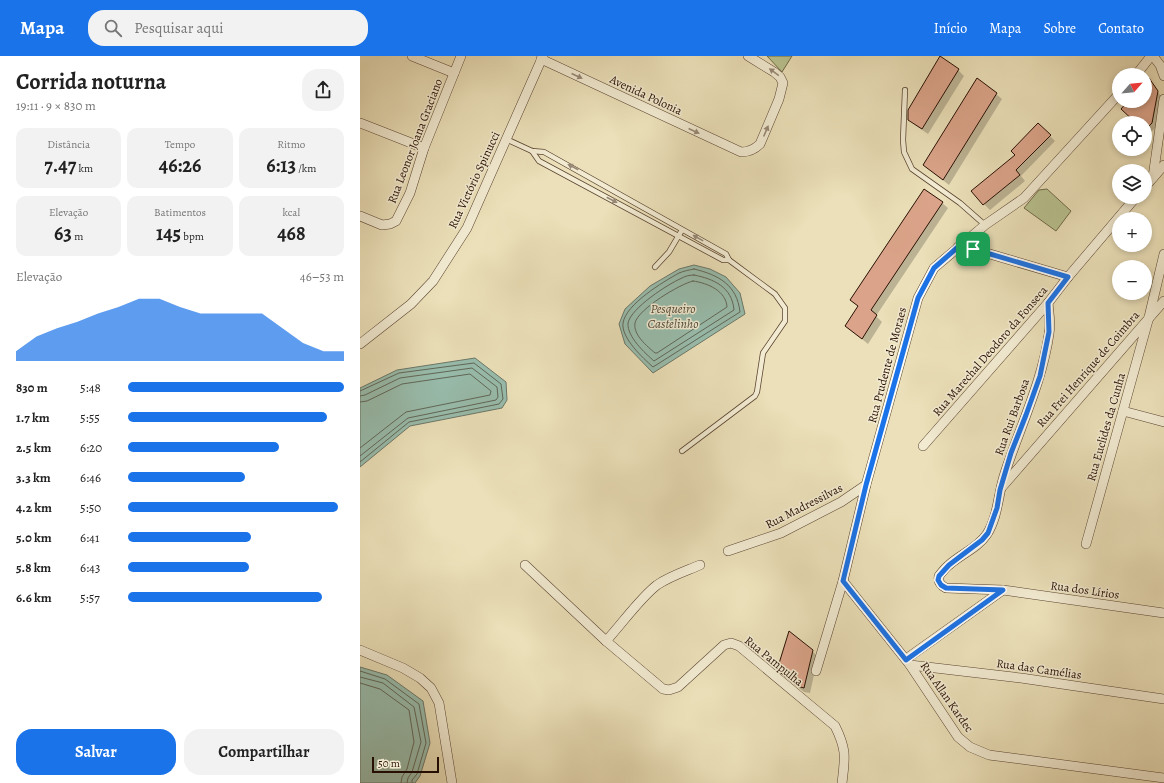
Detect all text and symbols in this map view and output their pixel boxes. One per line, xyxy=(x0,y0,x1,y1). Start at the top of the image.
search box xyxy=(88,10,368,46)
text: Mapa xyxy=(20,15,64,41)
icon: search xyxy=(102,17,124,39)
text: Pesquisar aqui xyxy=(134,18,224,38)
text: Início xyxy=(934,19,967,38)
text: Mapa xyxy=(989,19,1021,38)
text: Sobre xyxy=(1043,19,1076,38)
text: Contato xyxy=(1098,19,1144,38)
text: Corrida noturna xyxy=(16,67,166,97)
one-way arrow xyxy=(768,68,779,76)
north arrow xyxy=(1112,68,1152,108)
map controls xyxy=(1112,68,1152,300)
button: share xyxy=(302,69,344,111)
street label: Avenida Polonia xyxy=(606,71,685,119)
one-way arrow xyxy=(571,73,582,79)
street label: Rua Leonor Joana Graciano xyxy=(384,76,446,206)
text: 19:11 · 9 × 830 m xyxy=(16,97,96,114)
button: locate xyxy=(1112,116,1152,156)
one-way arrow xyxy=(763,125,769,137)
one-way arrow xyxy=(689,128,700,134)
street label: Rua Victório Spinucci xyxy=(444,129,504,231)
text: Distância xyxy=(47,137,90,152)
text: Tempo xyxy=(165,137,195,152)
text: Ritmo xyxy=(277,137,305,152)
text: 7.47 xyxy=(44,152,76,179)
text: 46:26 xyxy=(159,152,201,179)
text: 6:13 xyxy=(266,152,296,179)
text: km xyxy=(76,161,93,176)
text: /km xyxy=(296,161,316,176)
one-way arrow xyxy=(567,164,578,170)
button: layers xyxy=(1112,164,1152,204)
one-way arrow xyxy=(606,197,618,204)
text: Elevação xyxy=(49,205,88,220)
text: Batimentos xyxy=(154,205,206,220)
text: kcal xyxy=(283,205,300,220)
button: + xyxy=(1112,212,1152,252)
text: 63 xyxy=(54,220,72,247)
text: 145 xyxy=(156,220,181,247)
text: 468 xyxy=(277,220,306,247)
text: m xyxy=(72,229,83,244)
text: bpm xyxy=(181,229,204,244)
pin xyxy=(956,232,990,266)
one-way arrow xyxy=(692,235,704,242)
icon: arrive xyxy=(962,238,984,260)
button: − xyxy=(1112,260,1152,300)
text: Elevação xyxy=(16,268,62,285)
text: 46–53 m xyxy=(300,268,344,285)
street label: Rua Marechal Deodoro da Fonseca xyxy=(929,282,1051,420)
water label: Pesqueiro Castelinho xyxy=(648,300,699,332)
street label: Rua Prudente de Moraes xyxy=(864,305,910,425)
street label: Rua Frei Henrique de Coimbra xyxy=(1033,307,1143,431)
street label: Rua Euclides da Cunha xyxy=(1083,370,1129,483)
street label: Rua Rui Barbosa xyxy=(991,376,1033,458)
text: 830 m xyxy=(16,379,48,396)
text: 5:48 xyxy=(80,379,101,396)
text: 1.7 km xyxy=(16,409,50,426)
text: 5:55 xyxy=(80,409,100,426)
text: 2.5 km xyxy=(16,439,51,456)
text: 6:20 xyxy=(80,439,102,456)
text: 3.3 km xyxy=(16,469,51,486)
text: 6:46 xyxy=(80,469,101,486)
street label: Rua Madressilvas xyxy=(763,480,846,532)
text: 4.2 km xyxy=(16,499,52,516)
text: 5:50 xyxy=(80,499,101,516)
text: 5.0 km xyxy=(16,529,52,546)
text: 6:41 xyxy=(80,529,99,546)
text: 5.8 km xyxy=(16,559,51,576)
text: 6:43 xyxy=(80,559,100,576)
street label: Rua dos Lírios xyxy=(1050,577,1121,603)
text: 6.6 km xyxy=(16,589,52,606)
text: 5:57 xyxy=(80,589,100,606)
street label: Rua Pampulha xyxy=(741,632,807,690)
street label: Rua das Camélias xyxy=(995,655,1083,683)
street label: Rua Allan Kardec xyxy=(917,658,977,736)
button: Salvar xyxy=(16,729,176,775)
button: Compartilhar xyxy=(184,729,344,775)
scale bar xyxy=(372,755,439,774)
text: 50 m xyxy=(378,756,400,771)

